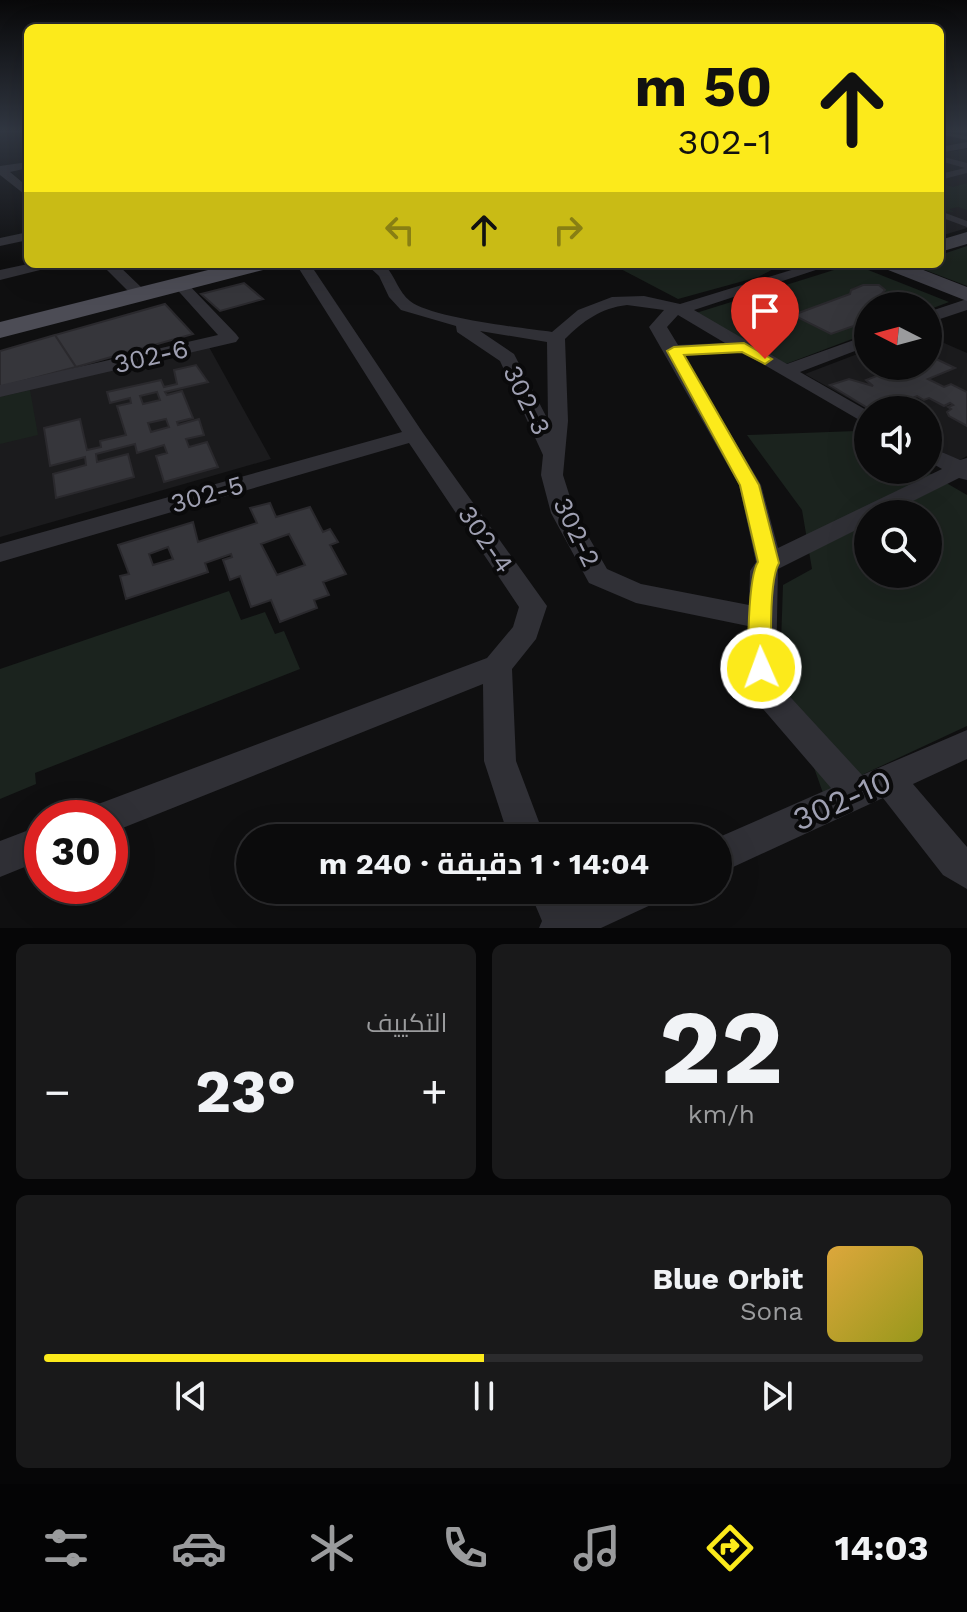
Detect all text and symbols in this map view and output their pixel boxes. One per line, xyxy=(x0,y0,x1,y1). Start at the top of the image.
text: 50 m xyxy=(635,54,772,120)
icon: ahead xyxy=(800,56,904,160)
text: 302-1 xyxy=(677,121,772,163)
icon: left xyxy=(378,208,422,252)
icon: ahead xyxy=(462,208,506,252)
icon: right xyxy=(546,208,590,252)
pin xyxy=(731,277,799,359)
icon: arrive xyxy=(743,289,787,333)
north arrow xyxy=(854,292,942,380)
map controls xyxy=(854,292,942,588)
street label: 302-6 xyxy=(111,333,191,379)
street label: 302-3 xyxy=(497,360,557,440)
button: sound xyxy=(854,396,942,484)
street label: 302-5 xyxy=(167,469,247,519)
street label: 302-2 xyxy=(547,492,607,572)
street label: 302-4 xyxy=(452,500,520,578)
button: search xyxy=(854,500,942,588)
position arrow xyxy=(719,626,803,710)
street label: 302-10 xyxy=(787,761,897,839)
speed limit sign: 30 xyxy=(24,800,128,904)
text: 14:04 · 1 دقيقة · 240 m xyxy=(319,846,649,881)
text: 22 xyxy=(659,986,783,1108)
text: التكييف xyxy=(366,1008,448,1038)
text: 23° xyxy=(195,1056,296,1127)
text: − xyxy=(44,1066,71,1118)
text: + xyxy=(421,1066,447,1118)
text: km/h xyxy=(688,1099,755,1129)
text: Blue Orbit xyxy=(653,1261,803,1296)
text: Sona xyxy=(740,1296,803,1326)
icon: previous xyxy=(169,1374,213,1418)
icon: pause xyxy=(462,1374,506,1418)
icon: next xyxy=(755,1374,799,1418)
icon: filters xyxy=(38,1520,94,1576)
icon: car xyxy=(171,1520,227,1576)
icon: climate xyxy=(304,1520,360,1576)
icon: phone xyxy=(437,1520,493,1576)
icon: music xyxy=(569,1520,625,1576)
icon: directions xyxy=(702,1520,758,1576)
text: 14:03 xyxy=(835,1527,929,1569)

